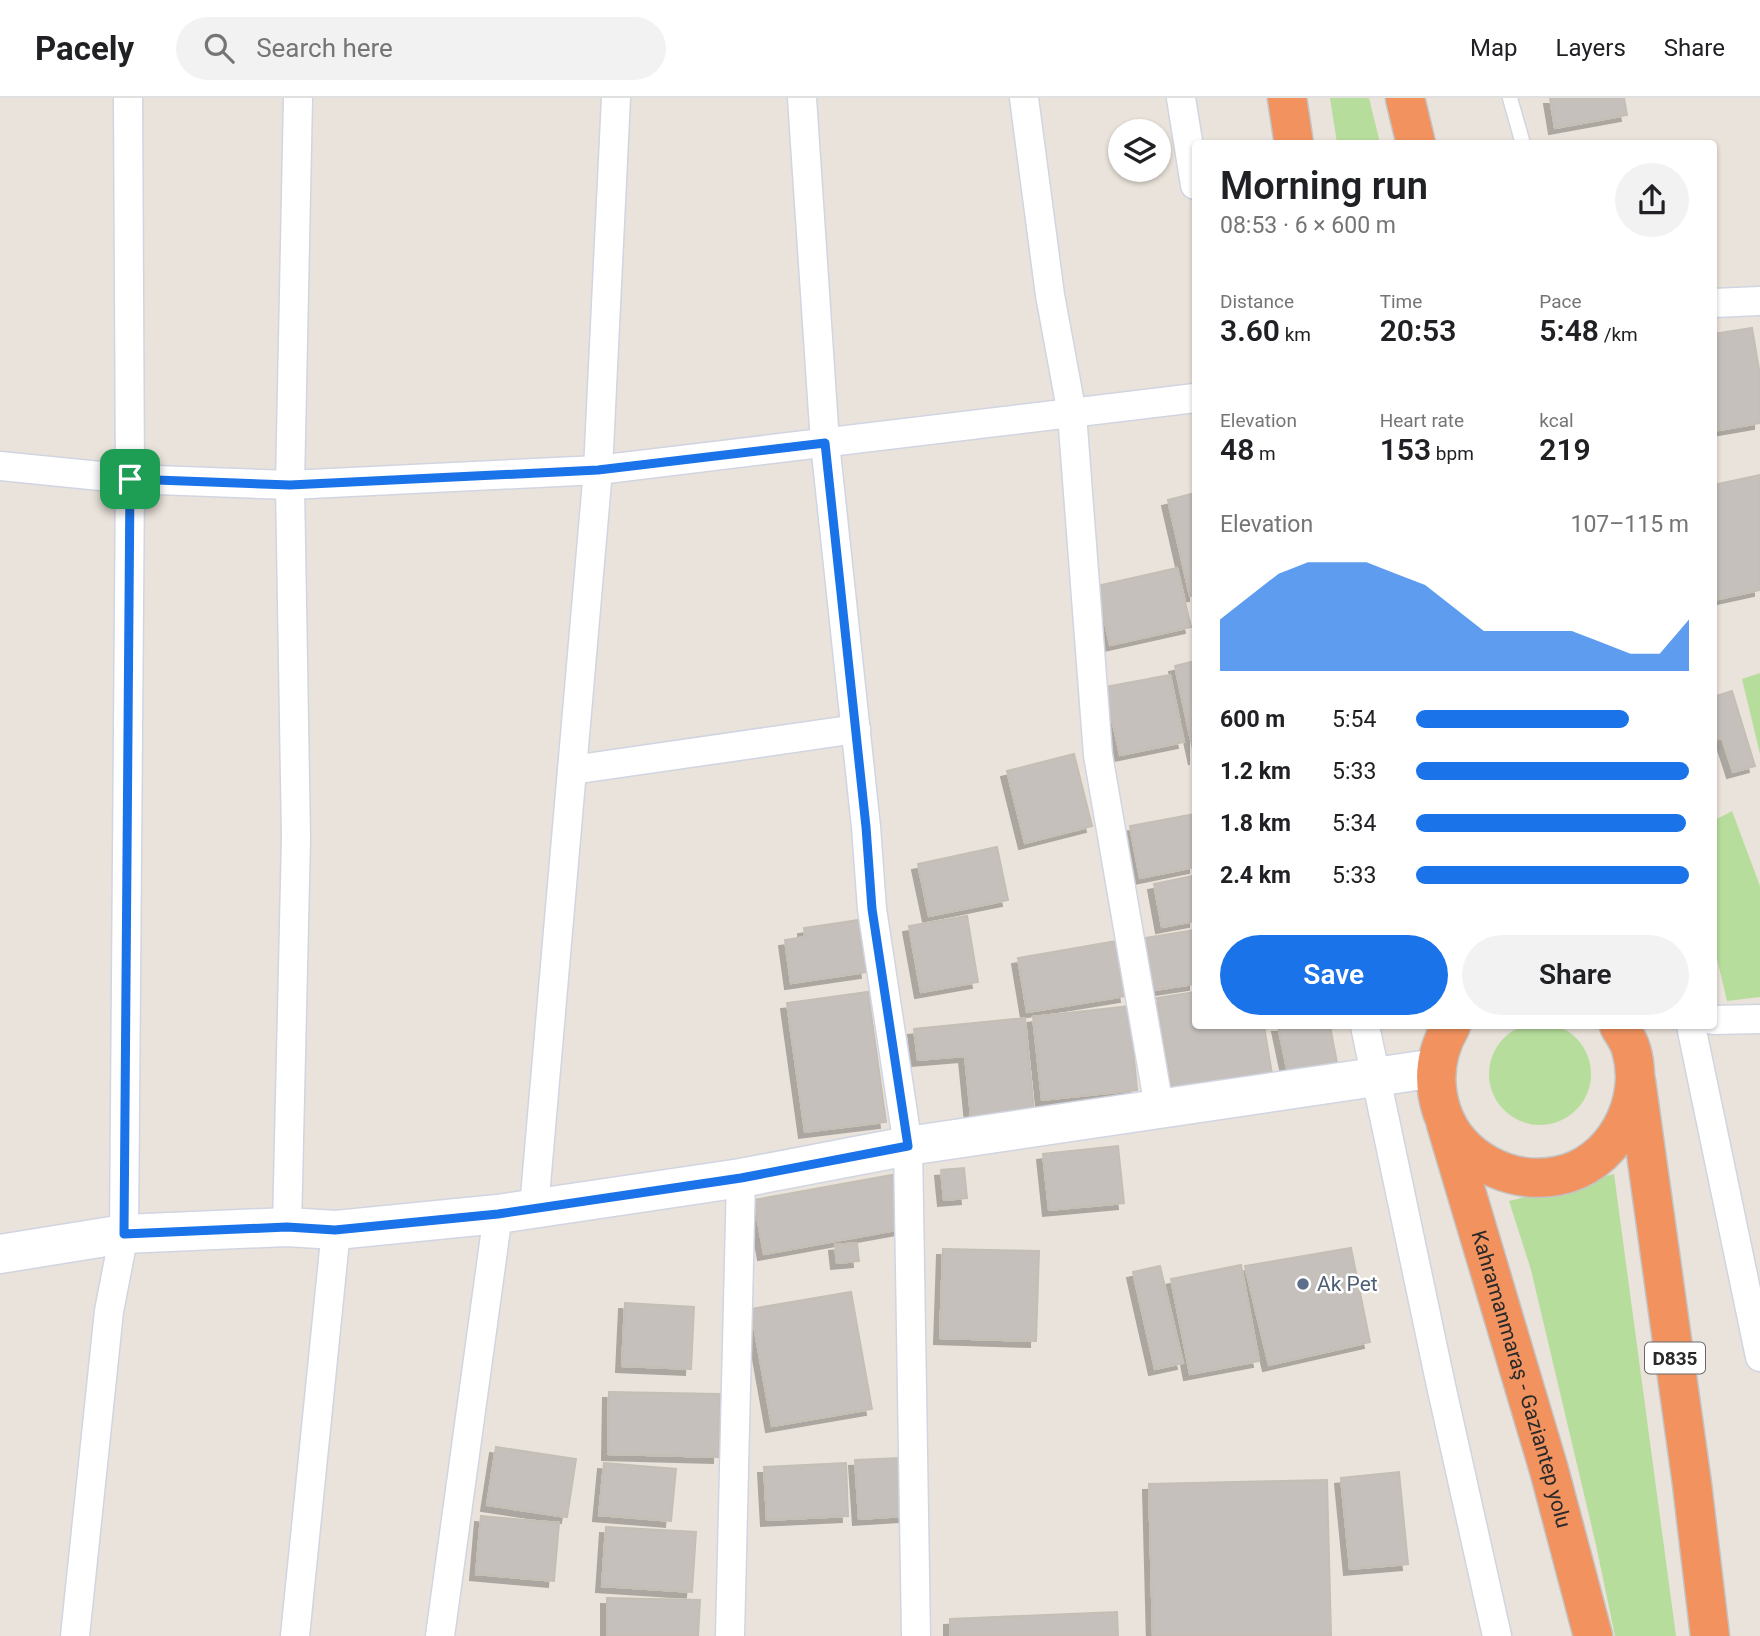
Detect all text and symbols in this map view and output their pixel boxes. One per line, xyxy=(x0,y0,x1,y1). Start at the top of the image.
search box xyxy=(176,17,666,80)
text: Pacely xyxy=(35,29,134,68)
icon: search xyxy=(200,29,238,67)
text: Search here xyxy=(256,33,393,63)
text: Map xyxy=(1470,34,1518,62)
text: Layers xyxy=(1556,34,1626,62)
text: Share xyxy=(1664,34,1725,62)
map controls xyxy=(1108,119,1171,182)
button: layers xyxy=(1108,119,1171,182)
button: share xyxy=(1615,163,1689,237)
text: Morning run xyxy=(1220,164,1428,208)
text: 08:53 · 6 × 600 m xyxy=(1220,212,1396,239)
text: Distance xyxy=(1220,290,1294,313)
text: Time xyxy=(1380,290,1422,313)
text: Pace xyxy=(1539,290,1582,313)
text: 3.60 xyxy=(1220,313,1280,348)
text: 20:53 xyxy=(1380,313,1456,348)
text: 5:48 xyxy=(1539,313,1599,348)
text: km xyxy=(1280,323,1311,346)
text: /km xyxy=(1599,323,1638,346)
text: Elevation xyxy=(1220,409,1297,432)
text: Heart rate xyxy=(1380,409,1464,432)
text: kcal xyxy=(1539,409,1574,432)
text: 48 xyxy=(1220,432,1254,467)
text: 153 xyxy=(1380,432,1431,467)
text: 219 xyxy=(1539,432,1591,467)
text: m xyxy=(1254,442,1276,465)
text: bpm xyxy=(1431,442,1474,465)
pin xyxy=(100,449,160,509)
icon: arrive xyxy=(111,460,149,498)
text: Elevation xyxy=(1220,511,1313,538)
text: 107–115 m xyxy=(1570,511,1689,538)
text: 600 m xyxy=(1220,706,1285,733)
text: 5:54 xyxy=(1332,706,1376,733)
text: 1.2 km xyxy=(1220,758,1291,785)
text: 5:33 xyxy=(1332,758,1376,785)
text: 1.8 km xyxy=(1220,810,1291,837)
text: 5:34 xyxy=(1332,810,1376,837)
text: 2.4 km xyxy=(1220,862,1291,889)
text: 5:33 xyxy=(1332,862,1376,889)
button: Save xyxy=(1220,935,1448,1015)
button: Share xyxy=(1462,935,1689,1015)
street label: Kahramanmaraş - Gaziantep yolu xyxy=(1466,1228,1576,1530)
place label: Ak Pet xyxy=(1317,1272,1378,1296)
marker: Ak Pet xyxy=(1295,1276,1311,1292)
road number: D835 xyxy=(1645,1342,1705,1374)

